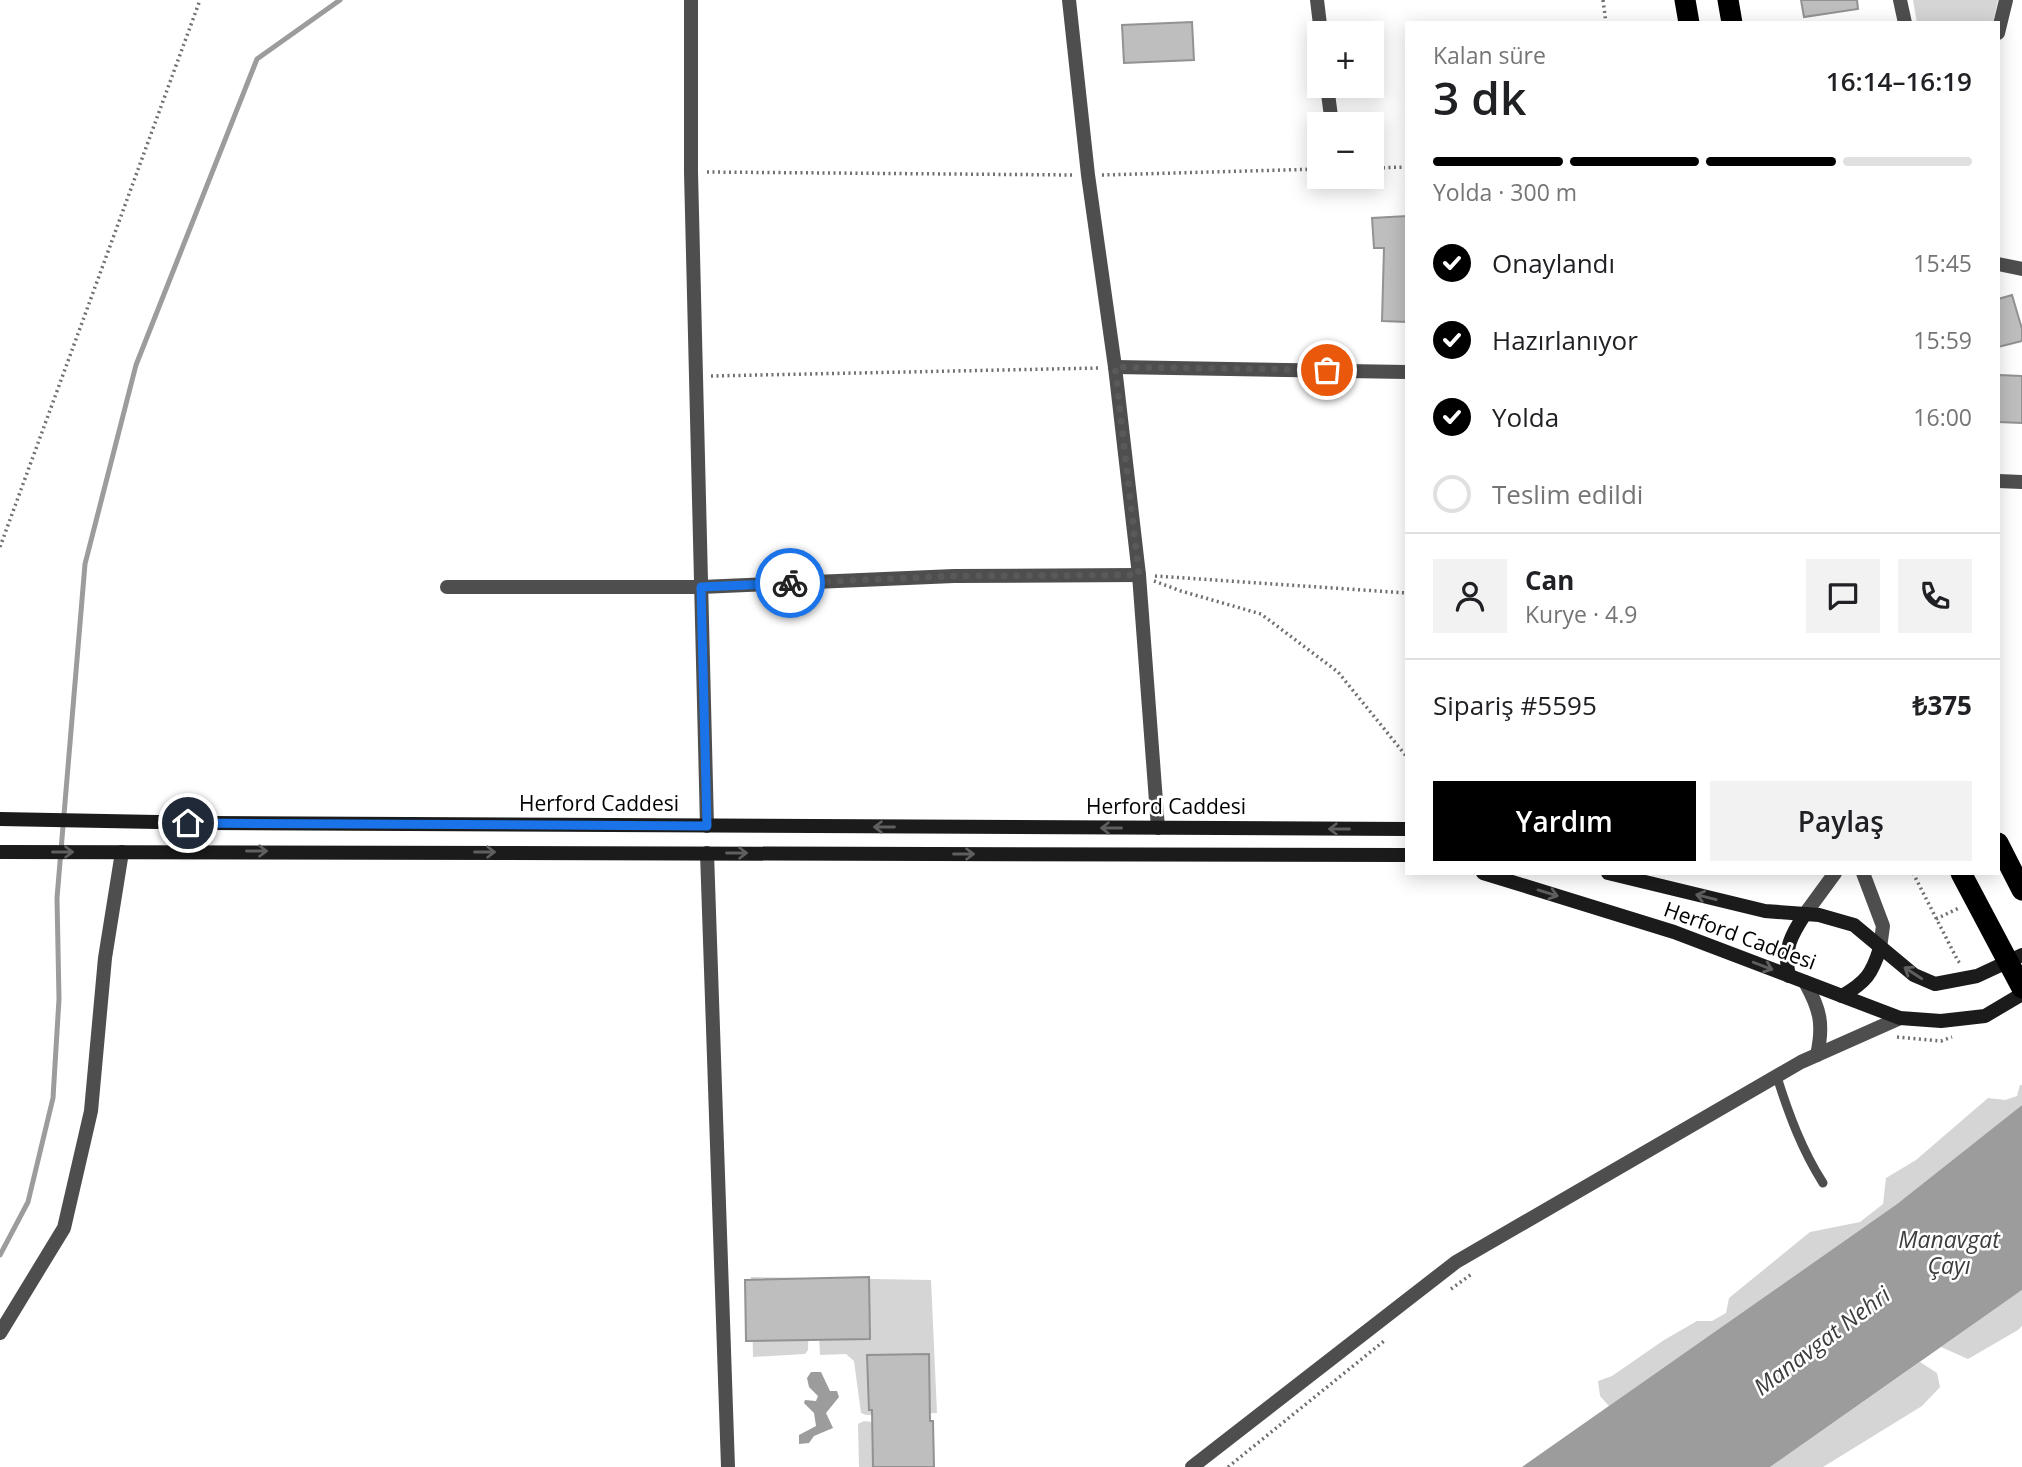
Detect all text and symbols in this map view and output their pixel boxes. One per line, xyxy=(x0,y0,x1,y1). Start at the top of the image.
map controls xyxy=(1307,21,1384,189)
button: + xyxy=(1307,21,1384,98)
text: Kalan süre xyxy=(1433,39,1546,71)
text: 16:14–16:19 xyxy=(1826,63,1972,99)
text: 3 dk xyxy=(1433,66,1526,128)
button: − xyxy=(1307,112,1384,189)
text: Yolda · 300 m xyxy=(1433,176,1577,208)
icon: check xyxy=(1433,244,1471,282)
text: Onaylandı xyxy=(1492,245,1615,281)
text: 15:45 xyxy=(1913,247,1972,279)
icon: check xyxy=(1433,321,1471,359)
text: Hazırlanıyor xyxy=(1492,322,1638,358)
text: 15:59 xyxy=(1913,324,1972,356)
pin xyxy=(1297,340,1357,400)
icon: bag xyxy=(1308,351,1346,389)
icon: check xyxy=(1433,398,1471,436)
text: Yolda xyxy=(1492,399,1559,435)
text: 16:00 xyxy=(1913,401,1972,433)
text: Teslim edildi xyxy=(1492,476,1643,512)
courier xyxy=(755,548,825,618)
button: person xyxy=(1433,559,1507,633)
button: chat xyxy=(1806,559,1880,633)
button: phone xyxy=(1898,559,1972,633)
text: Can xyxy=(1525,562,1574,598)
icon: bike xyxy=(771,564,809,602)
text: Kurye · 4.9 xyxy=(1525,598,1637,630)
text: Sipariş #5595 xyxy=(1433,687,1597,723)
text: ₺375 xyxy=(1913,687,1972,723)
button: Yardım xyxy=(1433,781,1696,861)
button: Paylaş xyxy=(1710,781,1972,861)
street label: Herford Caddesi xyxy=(519,789,679,817)
street label: Herford Caddesi xyxy=(1086,792,1246,820)
pin xyxy=(158,793,218,853)
icon: home xyxy=(169,804,207,842)
one-way arrow xyxy=(873,820,896,833)
one-way arrow xyxy=(1100,821,1123,835)
one-way arrow xyxy=(1328,822,1351,836)
one-way arrow xyxy=(245,844,268,858)
one-way arrow xyxy=(52,845,75,859)
one-way arrow xyxy=(473,845,496,859)
one-way arrow xyxy=(725,846,748,860)
one-way arrow xyxy=(952,847,975,861)
one-way arrow xyxy=(1537,888,1559,901)
one-way arrow xyxy=(1695,890,1718,903)
street label: Herford Caddesi xyxy=(1660,895,1820,976)
one-way arrow xyxy=(1752,961,1774,973)
one-way arrow xyxy=(1904,965,1923,980)
water label: Manavgat Çayı xyxy=(1898,1223,2001,1281)
water label: Manavgat Nehri xyxy=(1747,1278,1897,1402)

